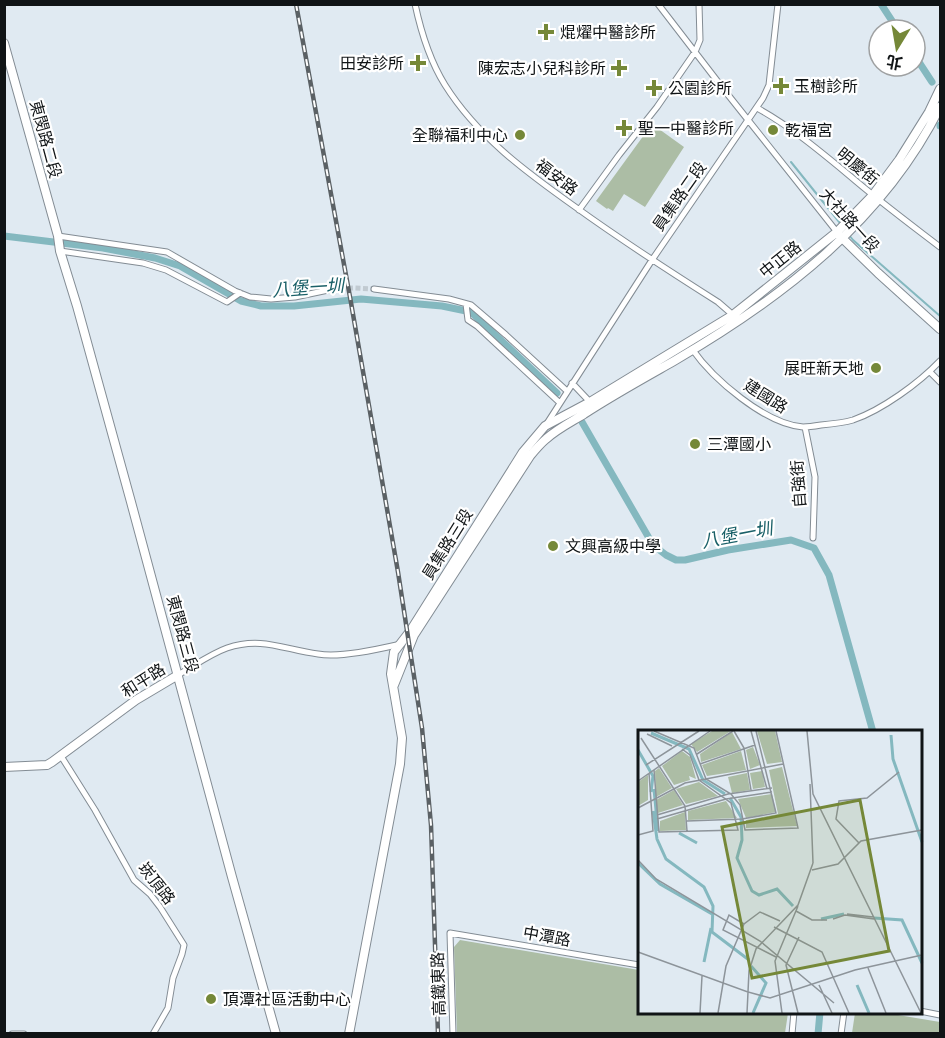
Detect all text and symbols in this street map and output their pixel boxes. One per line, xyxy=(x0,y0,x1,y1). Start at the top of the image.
north arrow xyxy=(867,18,927,78)
place label: 焜燿中醫診所 xyxy=(560,22,656,42)
marker: 焜燿中醫診所 xyxy=(537,23,555,41)
text: 北 xyxy=(884,51,904,74)
place label: 田安診所 xyxy=(340,53,404,73)
marker: 田安診所 xyxy=(409,54,427,72)
place label: 陳宏志小兒科診所 xyxy=(478,58,606,78)
marker: 陳宏志小兒科診所 xyxy=(610,59,628,77)
place label: 玉樹診所 xyxy=(794,76,858,96)
marker: 玉樹診所 xyxy=(772,77,790,95)
place label: 公園診所 xyxy=(668,78,732,98)
marker: 公園診所 xyxy=(645,79,663,97)
street label: 東閔路二段 xyxy=(26,98,66,180)
place label: 聖一中醫診所 xyxy=(638,118,734,138)
marker: 聖一中醫診所 xyxy=(615,119,633,137)
place label: 乾福宮 xyxy=(785,120,833,140)
marker: 乾福宮 xyxy=(766,123,780,137)
place label: 全聯福利中心 xyxy=(412,125,508,145)
marker: 全聯福利中心 xyxy=(513,128,527,142)
street label: 明慶街 xyxy=(833,143,883,189)
street label: 福安路 xyxy=(532,155,582,199)
street label: 員集路二段 xyxy=(648,157,710,235)
street label: 大社路一段 xyxy=(816,184,884,256)
street label: 中正路 xyxy=(755,236,805,282)
water label: 八堡一圳 xyxy=(271,273,348,301)
place label: 展旺新天地 xyxy=(784,358,864,378)
marker: 展旺新天地 xyxy=(869,361,883,375)
street label: 建國路 xyxy=(740,375,792,417)
place label: 三潭國小 xyxy=(707,434,771,454)
marker: 三潭國小 xyxy=(688,437,702,451)
street label: 自強街 xyxy=(786,459,810,509)
street label: 員集路三段 xyxy=(417,505,477,583)
water label: 八堡一圳 xyxy=(699,516,777,553)
place label: 文興高級中學 xyxy=(565,536,661,556)
marker: 文興高級中學 xyxy=(546,539,560,553)
street label: 東閔路三段 xyxy=(163,593,203,675)
street label: 和平路 xyxy=(117,659,169,701)
inset map xyxy=(638,730,921,1014)
street label: 崁頂路 xyxy=(134,858,180,908)
street label: 中潭路 xyxy=(522,922,572,950)
street label: 高鐵東路 xyxy=(427,952,449,1016)
place label: 頂潭社區活動中心 xyxy=(223,989,351,1009)
marker: 頂潭社區活動中心 xyxy=(204,992,218,1006)

